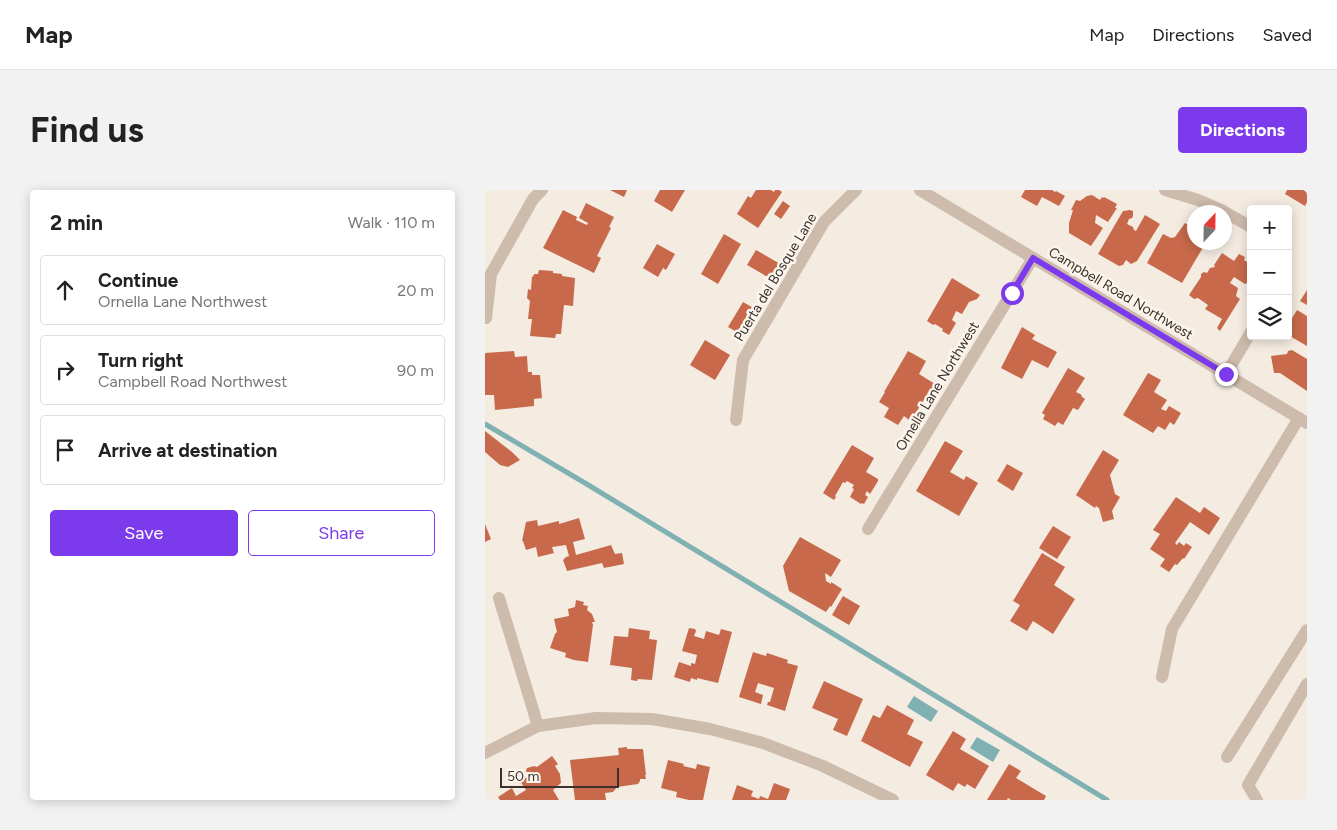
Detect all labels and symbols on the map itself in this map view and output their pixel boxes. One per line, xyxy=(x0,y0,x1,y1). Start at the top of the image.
north arrow xyxy=(1187,205,1232,250)
street label: Puerta del Bosque Lane xyxy=(730,210,821,344)
street label: Campbell Road Northwest xyxy=(1045,244,1196,343)
route start xyxy=(1001,282,1024,305)
street label: Ornella Lane Northwest xyxy=(892,318,983,454)
route end xyxy=(1215,363,1238,386)
scale bar xyxy=(500,765,619,788)

